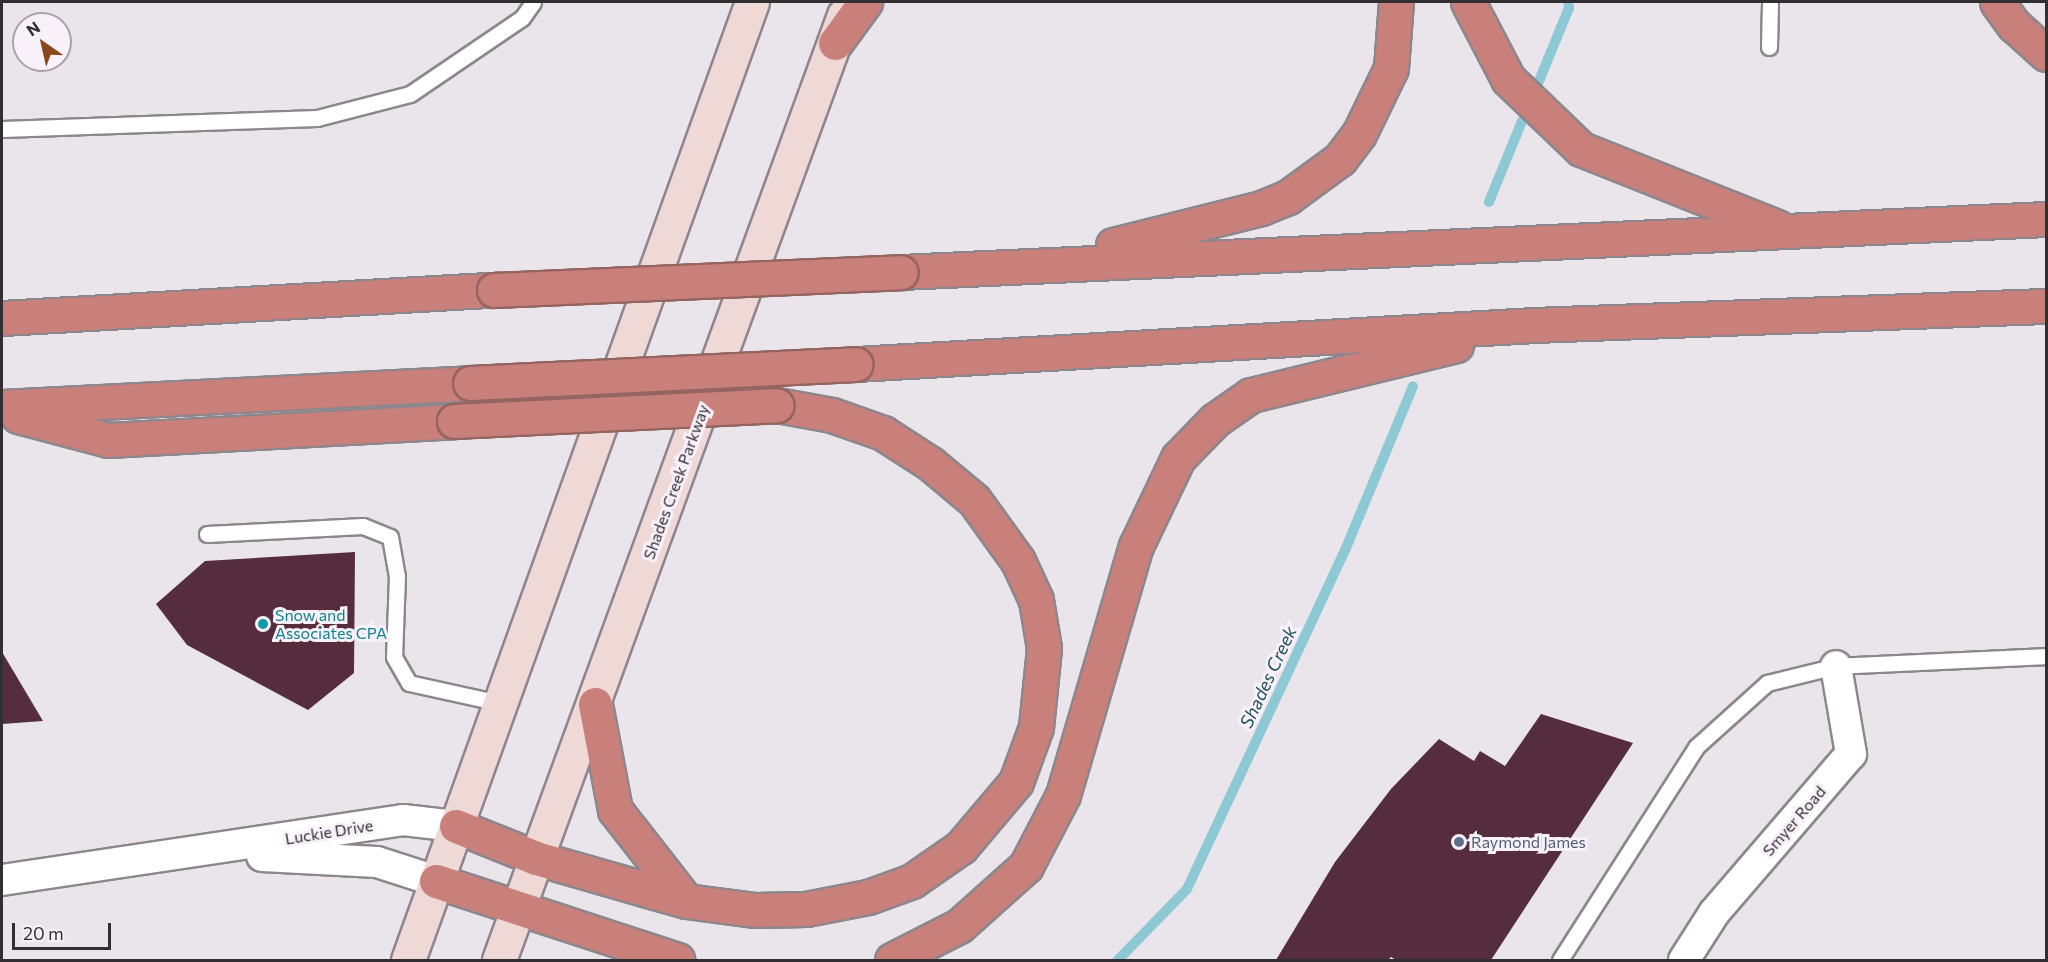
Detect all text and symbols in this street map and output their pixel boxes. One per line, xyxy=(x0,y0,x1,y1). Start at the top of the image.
north arrow xyxy=(12,12,72,72)
text: N xyxy=(22,17,43,40)
street label: Shades Creek Parkway xyxy=(639,402,713,562)
place label: Snow and Associates CPA xyxy=(275,605,387,643)
marker: Snow and Associates CPA xyxy=(256,617,270,631)
water label: Shades Creek xyxy=(1235,623,1301,731)
street label: Smyer Road xyxy=(1758,782,1830,860)
street label: Luckie Drive xyxy=(284,816,374,848)
place label: Raymond James xyxy=(1471,832,1586,852)
marker: Raymond James xyxy=(1452,835,1466,849)
scale bar xyxy=(15,911,114,949)
text: 20 m xyxy=(23,922,64,944)

